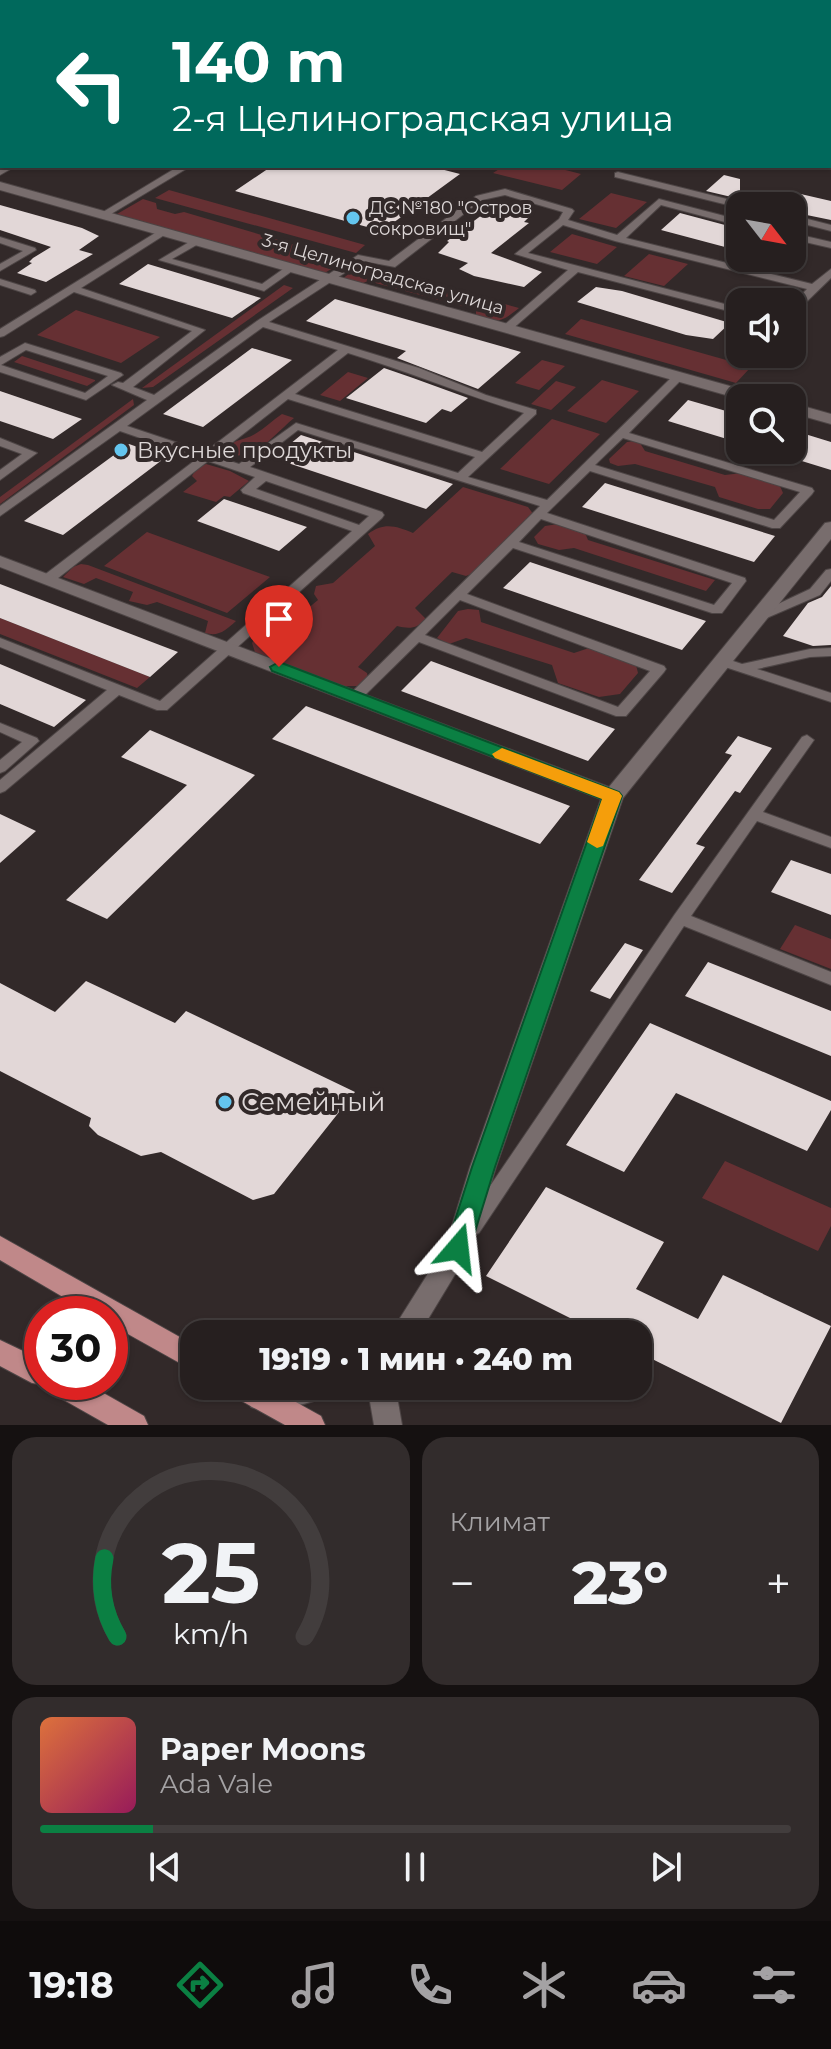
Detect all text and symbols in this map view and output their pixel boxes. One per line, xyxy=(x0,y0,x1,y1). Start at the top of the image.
text: 140 m xyxy=(172,28,345,96)
icon: left xyxy=(40,32,144,136)
text: 2-я Целиноградская улица xyxy=(172,96,674,140)
north arrow xyxy=(726,192,806,272)
map controls xyxy=(726,192,806,464)
place label: ДС №180 "Остров сокровищ" xyxy=(369,197,533,240)
marker: ДС №180 "Остров сокровищ" xyxy=(344,209,362,227)
street label: 3-я Целиноградская улица xyxy=(259,229,507,319)
button: sound xyxy=(726,288,806,368)
button: search xyxy=(726,384,806,464)
place label: Вкусные продукты xyxy=(137,437,352,464)
marker: Вкусные продукты xyxy=(112,441,130,459)
pin xyxy=(245,585,313,667)
icon: arrive xyxy=(257,597,301,641)
place label: Семейный xyxy=(241,1086,385,1118)
marker: Семейный xyxy=(216,1093,234,1111)
position arrow xyxy=(416,1206,500,1290)
speed limit sign: 30 xyxy=(24,1296,128,1400)
text: 19:19 · 1 мин · 240 m xyxy=(259,1341,573,1378)
text: Климат xyxy=(450,1506,550,1538)
text: 25 xyxy=(161,1522,260,1624)
text: 23° xyxy=(572,1546,668,1619)
text: − xyxy=(450,1556,475,1610)
text: + xyxy=(766,1556,791,1610)
text: km/h xyxy=(173,1616,249,1651)
text: Paper Moons xyxy=(160,1731,366,1768)
text: Ada Vale xyxy=(160,1768,273,1800)
icon: previous xyxy=(143,1845,187,1889)
icon: pause xyxy=(393,1845,437,1889)
icon: next xyxy=(644,1845,688,1889)
icon: directions xyxy=(172,1957,228,2013)
icon: music xyxy=(287,1957,343,2013)
icon: phone xyxy=(402,1957,458,2013)
icon: climate xyxy=(516,1957,572,2013)
icon: car xyxy=(631,1957,687,2013)
icon: filters xyxy=(746,1957,802,2013)
text: 19:18 xyxy=(29,1963,114,2007)

